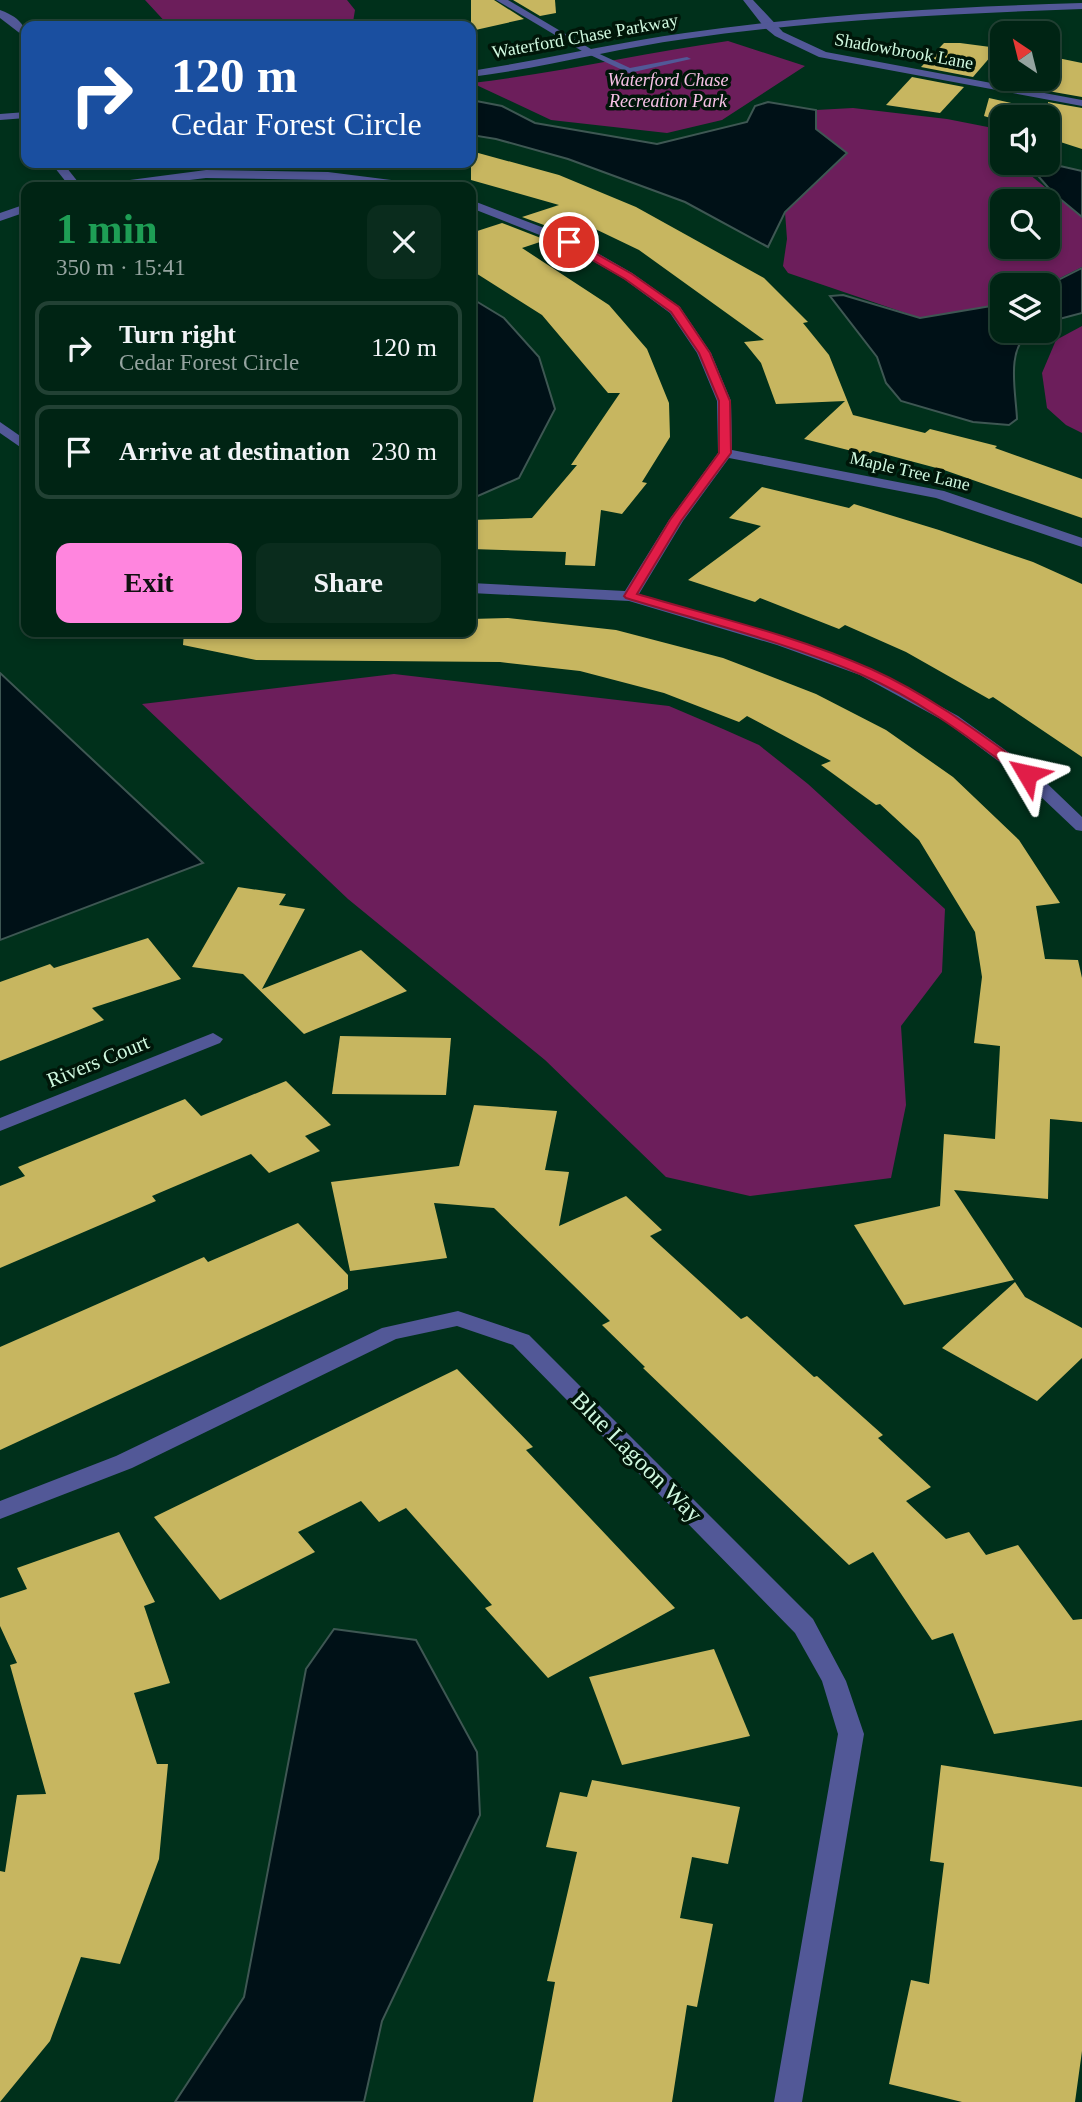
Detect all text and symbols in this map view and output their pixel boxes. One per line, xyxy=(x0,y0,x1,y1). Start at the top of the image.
street label: Waterford Chase Parkway xyxy=(490,10,680,62)
north arrow xyxy=(990,21,1060,91)
map controls xyxy=(990,21,1060,343)
street label: Shadowbrook Lane xyxy=(833,29,975,73)
text: 120 m xyxy=(171,48,298,103)
icon: right xyxy=(56,49,147,140)
park label: Waterford Chase Recreation Park xyxy=(607,70,729,111)
button: sound xyxy=(990,105,1060,175)
text: Cedar Forest Circle xyxy=(171,106,422,142)
button: search xyxy=(990,189,1060,259)
button: close xyxy=(367,205,441,279)
text: 1 min xyxy=(56,206,158,252)
pin xyxy=(539,212,599,272)
icon: arrive xyxy=(550,223,588,261)
text: 350 m · 15:41 xyxy=(56,255,186,280)
button: layers xyxy=(990,273,1060,343)
text: Turn right xyxy=(119,320,236,349)
icon: right xyxy=(60,329,98,367)
text: 120 m xyxy=(371,333,437,362)
text: Cedar Forest Circle xyxy=(119,350,299,375)
icon: arrive xyxy=(60,433,98,471)
text: Arrive at destination xyxy=(119,437,350,466)
text: 230 m xyxy=(371,437,437,466)
street label: Maple Tree Lane xyxy=(848,447,972,495)
button: Exit xyxy=(56,543,242,623)
button: Share xyxy=(256,543,441,623)
position arrow xyxy=(990,737,1064,811)
street label: Rivers Court xyxy=(43,1030,153,1092)
street label: Blue Lagoon Way xyxy=(566,1386,708,1528)

